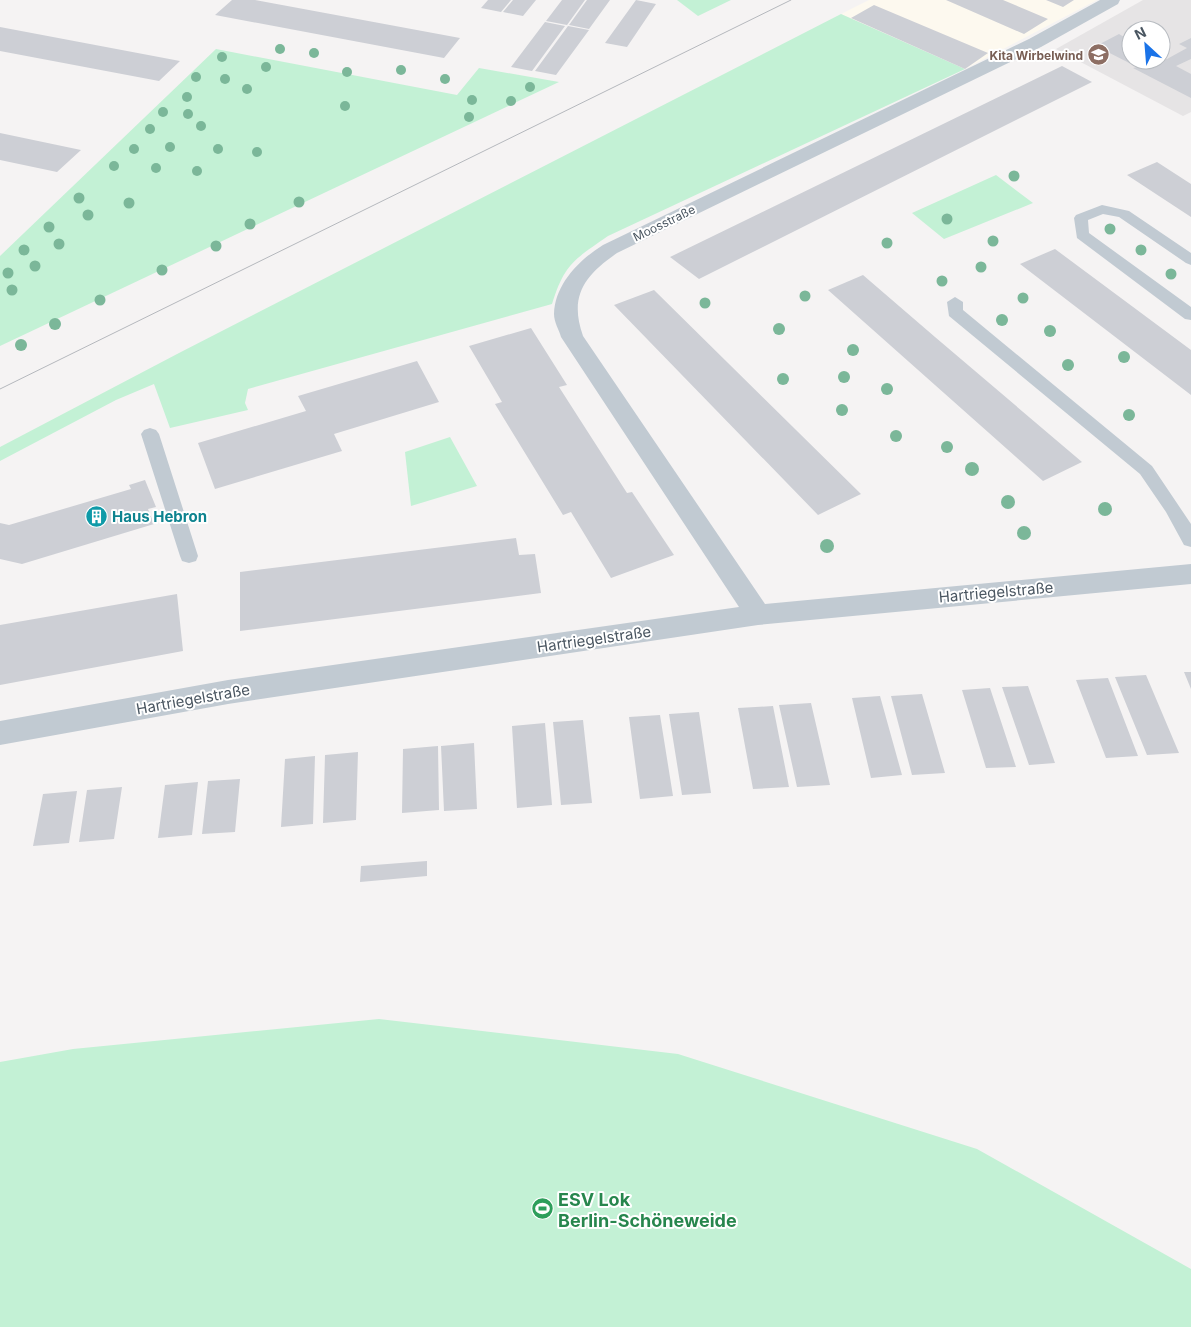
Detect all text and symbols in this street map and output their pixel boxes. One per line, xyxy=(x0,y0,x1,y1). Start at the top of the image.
north arrow xyxy=(1121,20,1171,70)
text: N xyxy=(1132,23,1149,43)
school or university icon: Kita Wirbelwind xyxy=(1087,43,1111,67)
place label: Kita Wirbelwind xyxy=(990,48,1083,63)
street label: Moosstraße xyxy=(630,201,698,245)
building icon: Haus Hebron xyxy=(84,504,108,528)
place label: Haus Hebron xyxy=(112,507,207,526)
street label: Hartriegelstraße xyxy=(938,578,1054,606)
street label: Hartriegelstraße xyxy=(536,622,652,656)
street label: Hartriegelstraße xyxy=(135,680,251,718)
place label: ESV Lok Berlin-Schöneweide xyxy=(558,1189,737,1231)
sports icon: ESV Lok Berlin-Schöneweide xyxy=(530,1197,554,1221)

